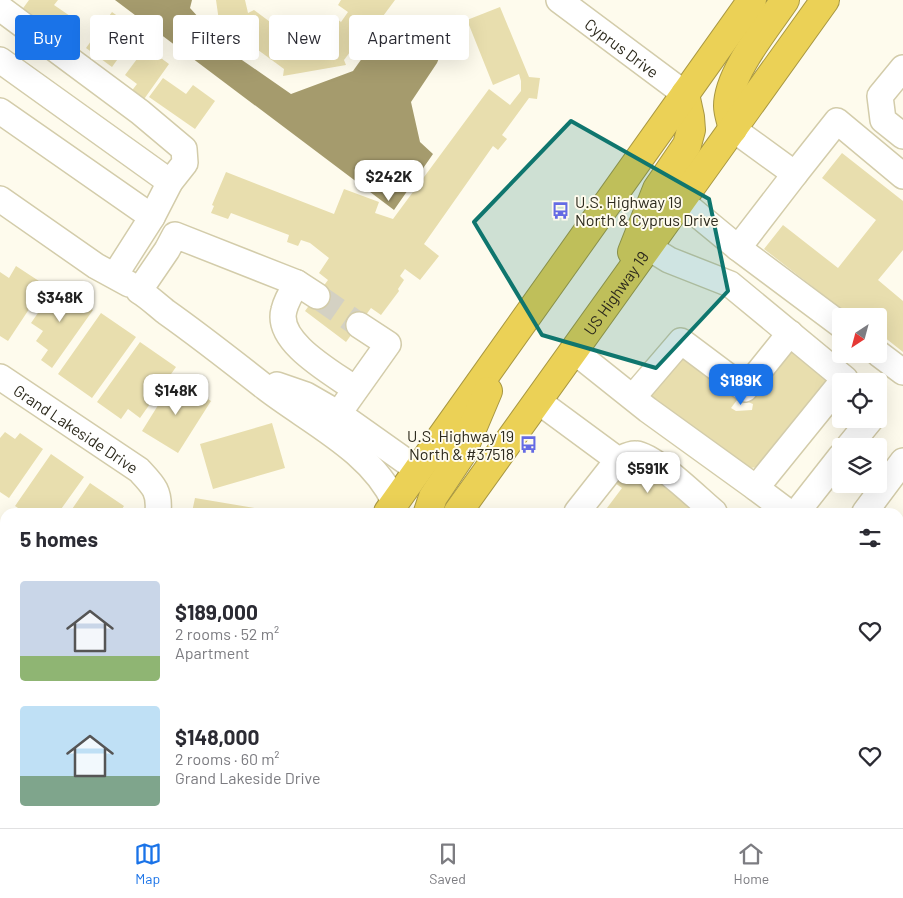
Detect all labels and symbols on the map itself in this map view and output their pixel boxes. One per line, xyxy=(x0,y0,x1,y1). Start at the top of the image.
street label: Cyprus Drive xyxy=(582,14,663,81)
pin: $242K xyxy=(354,160,424,202)
place label: U.S. Highway 19 North & Cyprus Drive xyxy=(575,192,719,229)
bus stop icon: U.S. Highway 19 North & Cyprus Drive xyxy=(551,200,571,220)
street label: US Highway 19 xyxy=(579,247,652,338)
pin: $348K xyxy=(25,280,95,323)
north arrow xyxy=(832,308,888,362)
pin: $189K xyxy=(706,364,776,406)
pin: $148K xyxy=(141,374,211,416)
street label: Grand Lakeside Drive xyxy=(11,380,142,477)
place label: U.S. Highway 19 North & #37518 xyxy=(407,426,514,463)
bus stop icon: U.S. Highway 19 North & #37518 xyxy=(518,434,538,454)
pin: $591K xyxy=(613,452,683,494)

